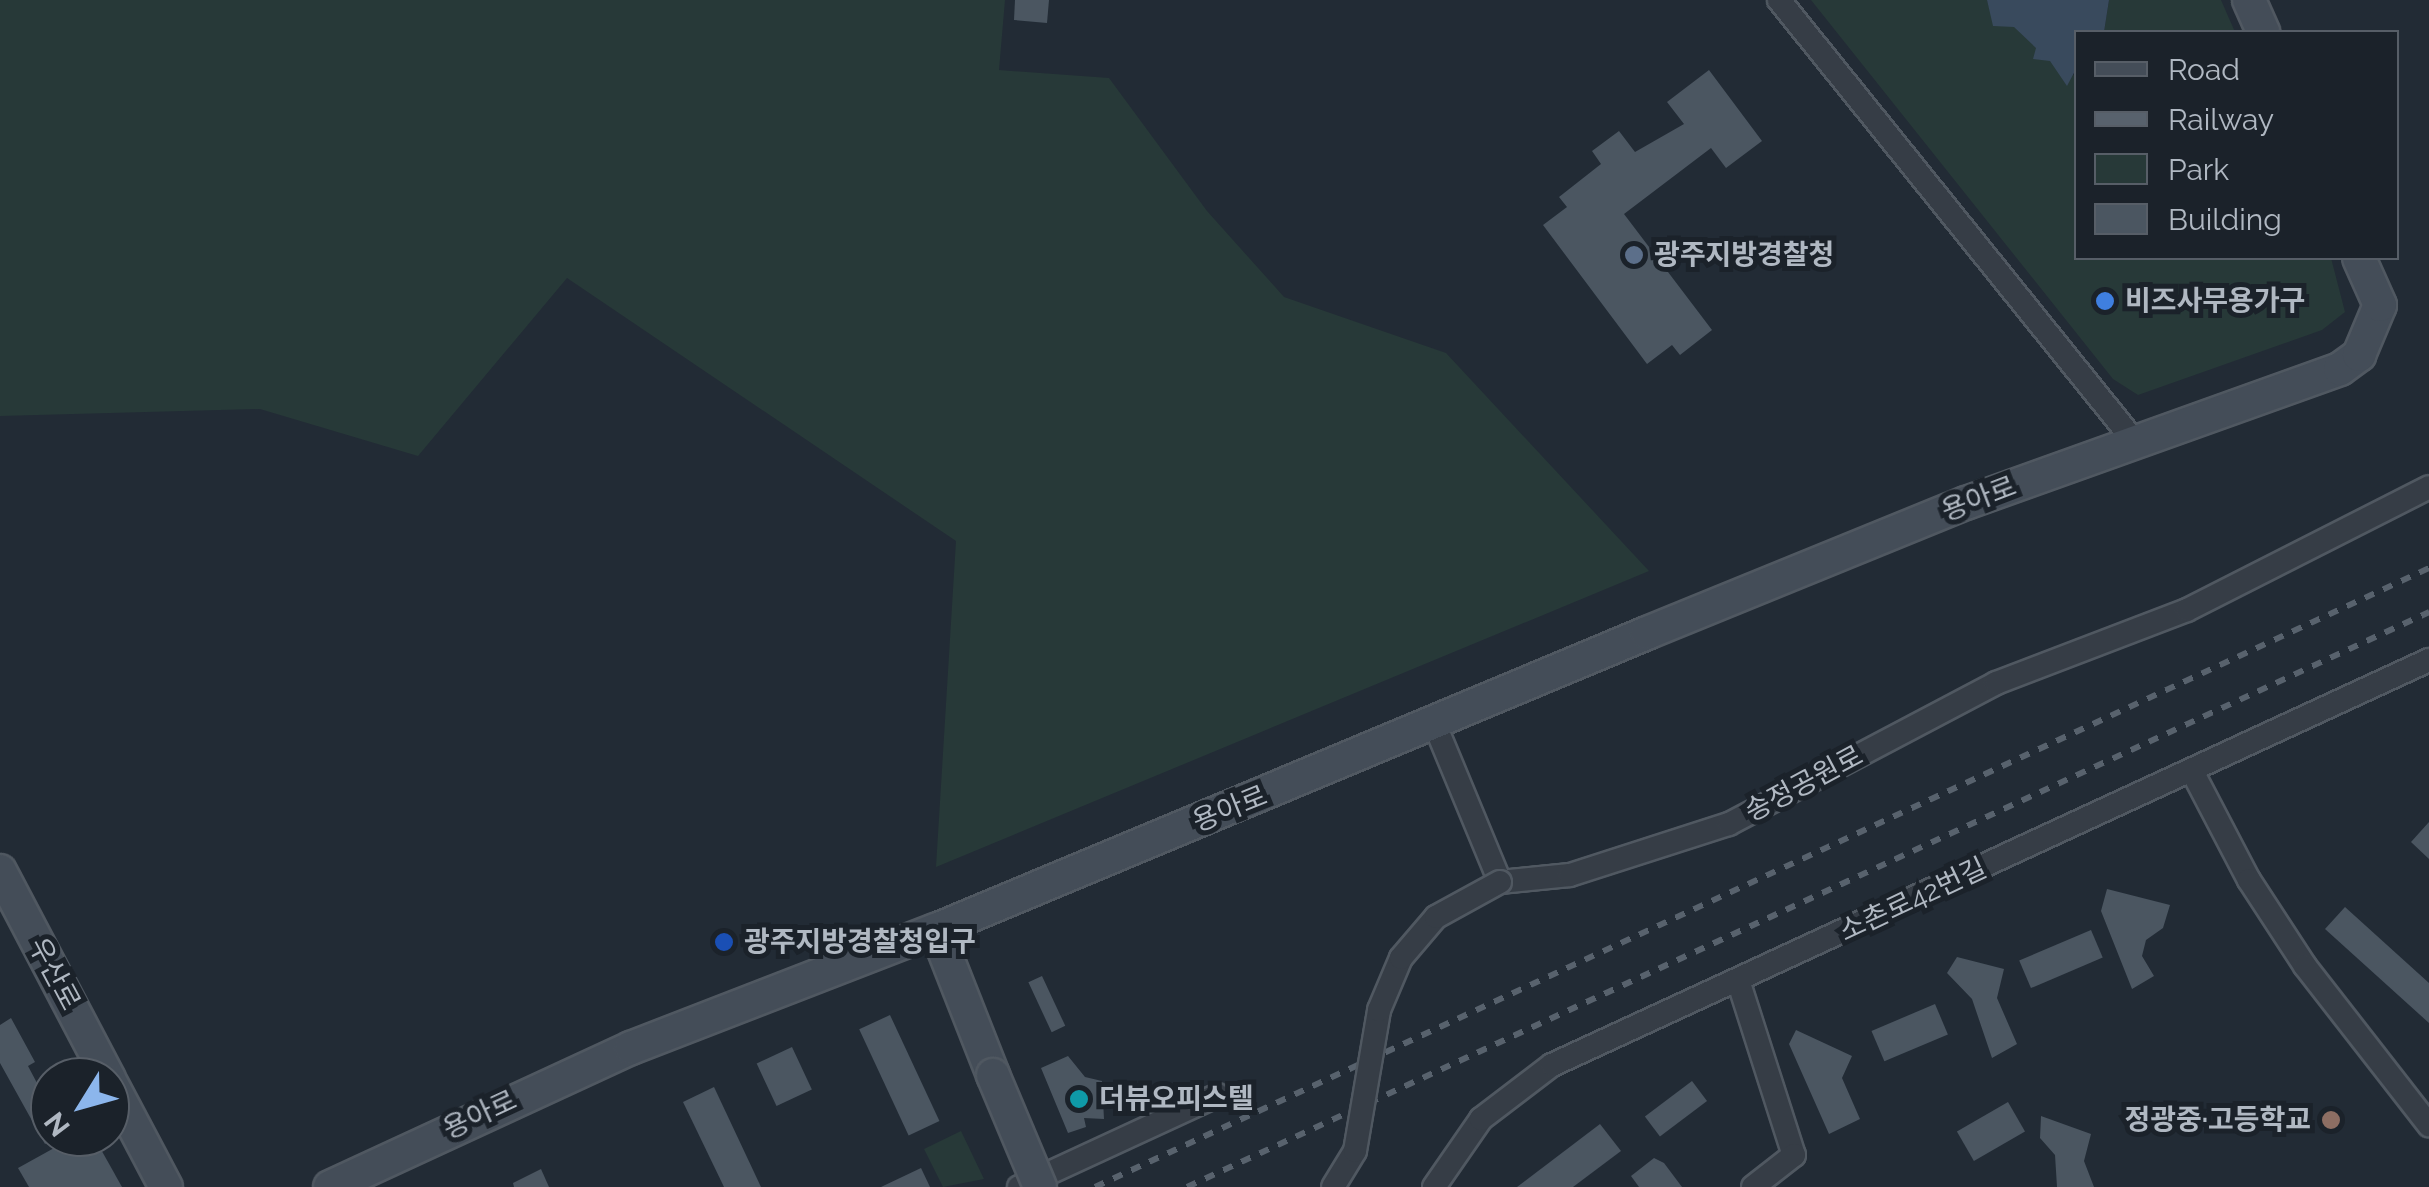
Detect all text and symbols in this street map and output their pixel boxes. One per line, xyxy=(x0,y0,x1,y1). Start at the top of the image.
legend xyxy=(2074,30,2399,260)
text: Road xyxy=(2168,52,2240,87)
text: Railway xyxy=(2168,102,2274,137)
text: Park xyxy=(2168,152,2229,187)
text: Building xyxy=(2168,202,2282,237)
place label: 광주지방경찰청 xyxy=(1654,238,1834,272)
marker: 광주지방경찰청 xyxy=(1623,244,1645,266)
place label: 비즈사무용가구 xyxy=(2125,284,2305,318)
marker: 비즈사무용가구 xyxy=(2094,290,2116,312)
street label: 용아로 xyxy=(1937,469,2021,529)
street label: 송정공원로 xyxy=(1739,739,1869,829)
street label: 용아로 xyxy=(1188,779,1272,839)
street label: 소촌로42번길 xyxy=(1834,851,1992,949)
place label: 광주지방경찰청입구 xyxy=(744,925,976,959)
marker: 광주지방경찰청입구 xyxy=(713,931,735,953)
street label: 우산로 xyxy=(21,932,87,1016)
north arrow xyxy=(30,1057,130,1157)
place label: 더뷰오피스텔 xyxy=(1099,1082,1254,1116)
street label: 용아로 xyxy=(438,1083,522,1147)
marker: 더뷰오피스텔 xyxy=(1068,1088,1090,1110)
place label: 정광중·고등학교 xyxy=(2124,1103,2311,1137)
text: N xyxy=(38,1106,77,1143)
marker: 정광중·고등학교 xyxy=(2320,1109,2342,1131)

